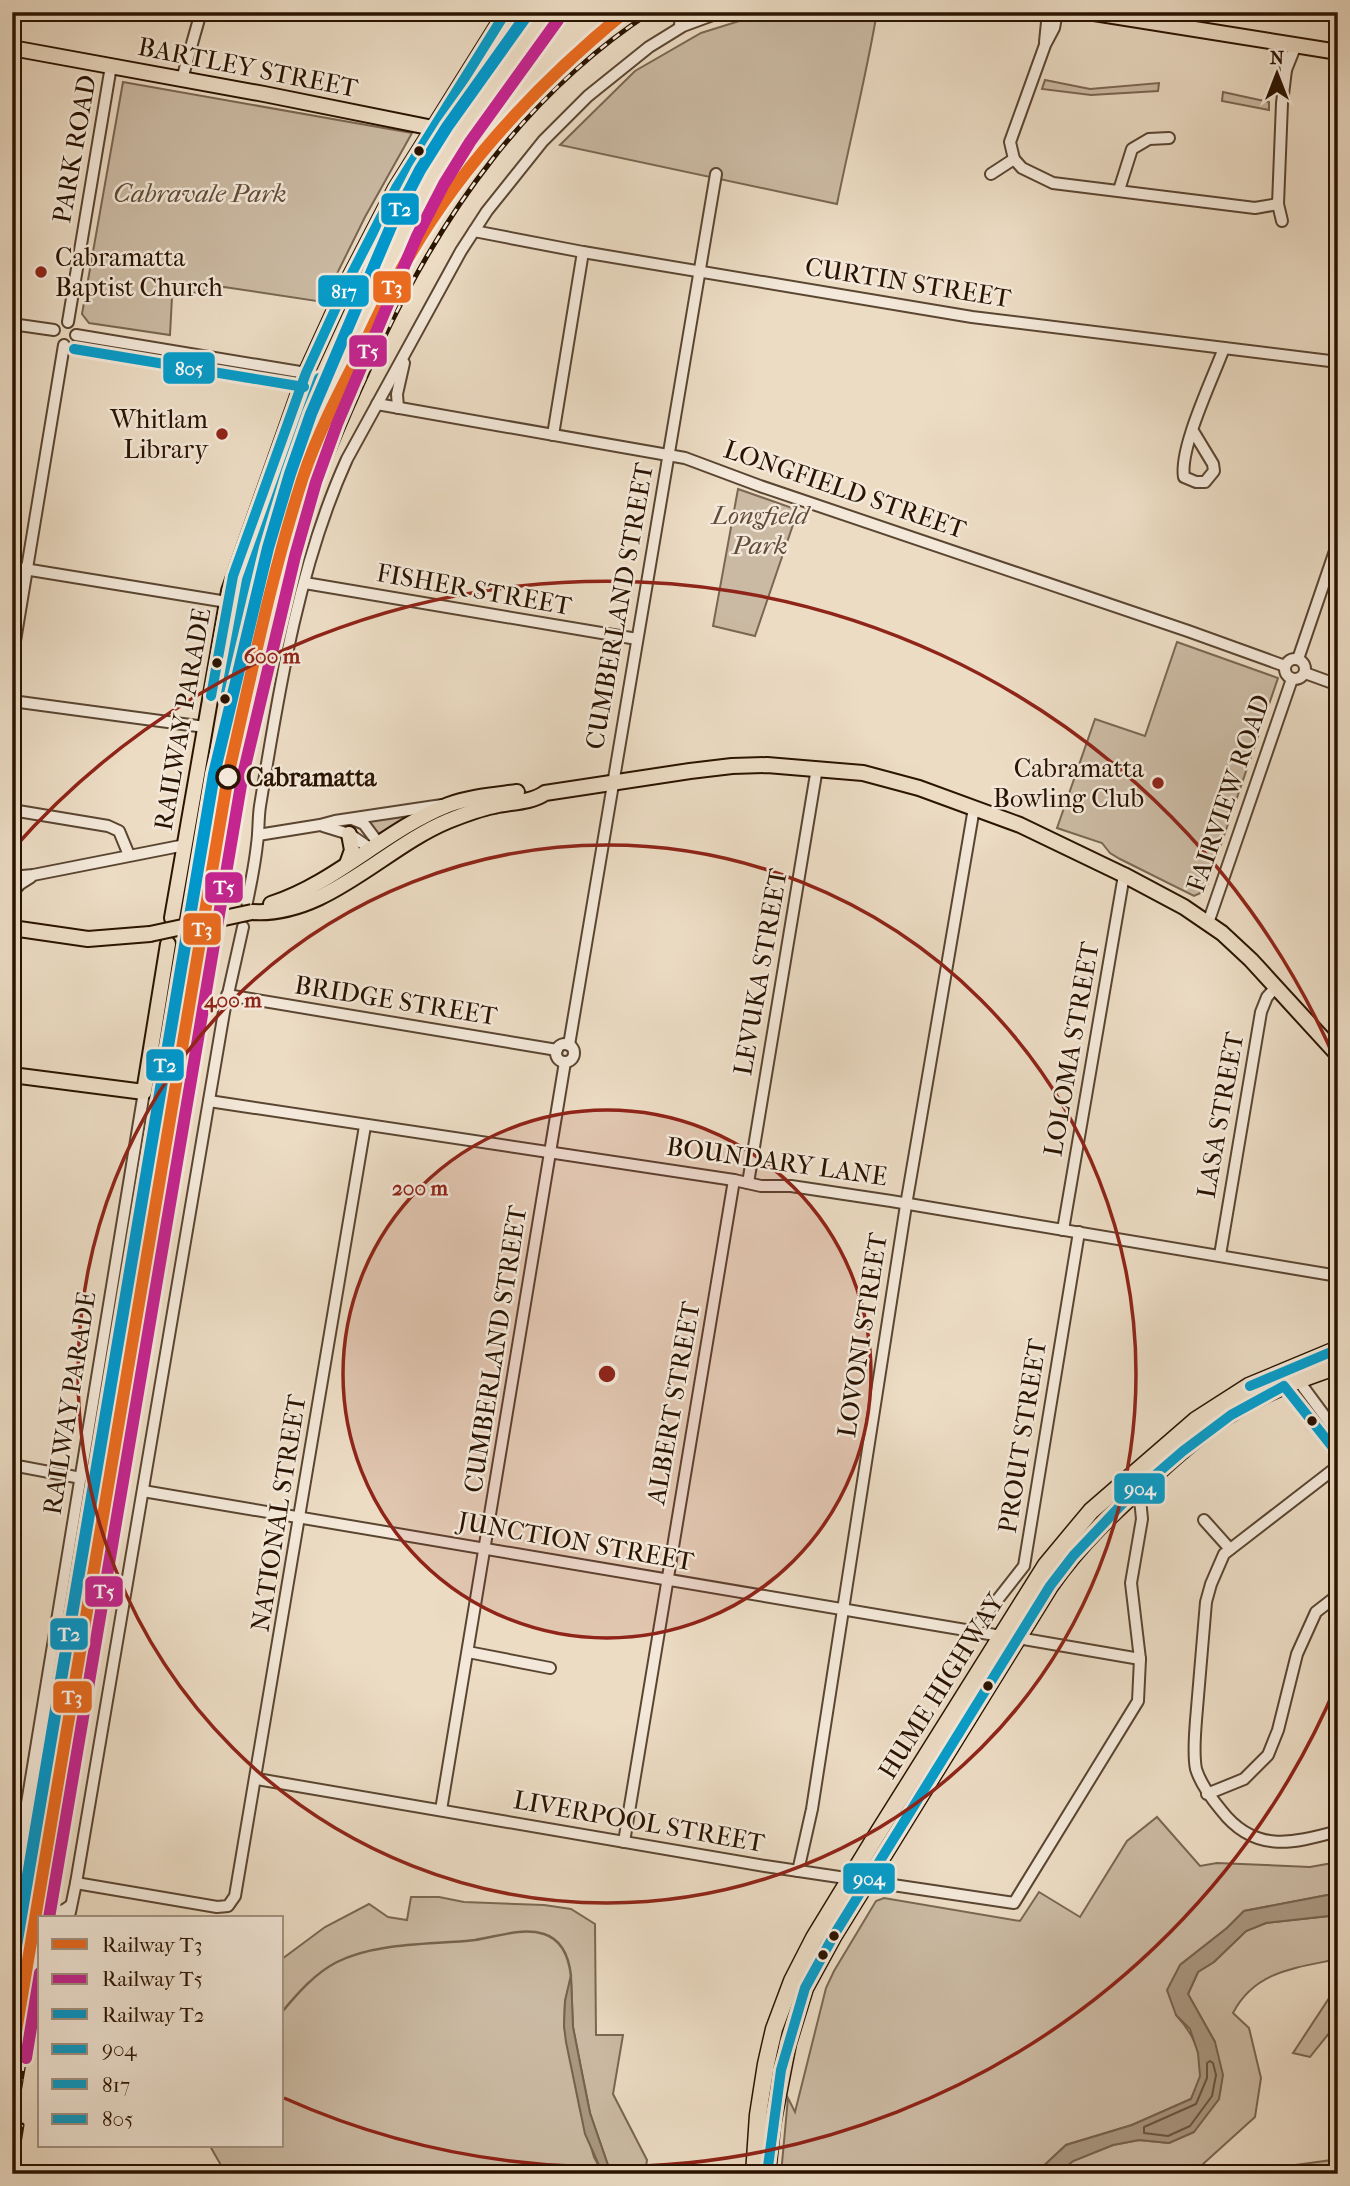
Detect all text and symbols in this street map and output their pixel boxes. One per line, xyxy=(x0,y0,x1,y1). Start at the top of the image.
street label: BARTLEY STREET xyxy=(135,31,361,104)
north arrow xyxy=(1242,38,1312,108)
text: N xyxy=(1270,47,1285,69)
street label: PARK ROAD xyxy=(46,73,103,226)
unlabelled marker xyxy=(412,144,426,158)
park label: Cabravale Park xyxy=(113,178,287,209)
line badge: T2 xyxy=(380,192,420,226)
text: T2 xyxy=(388,199,412,221)
place label: Cabramatta Baptist Church xyxy=(55,242,223,303)
street label: CURTIN STREET xyxy=(803,251,1013,314)
marker: Cabramatta Baptist Church xyxy=(33,264,49,280)
line badge: T3 xyxy=(372,270,412,304)
line badge: 817 xyxy=(317,274,370,308)
text: T3 xyxy=(381,277,402,299)
text: 817 xyxy=(331,281,357,303)
line badge: T5 xyxy=(348,334,388,368)
text: T5 xyxy=(356,341,379,363)
line badge: 805 xyxy=(162,351,216,385)
text: 805 xyxy=(175,358,203,380)
place label: Whitlam Library xyxy=(109,404,209,465)
marker: Whitlam Library xyxy=(214,426,230,442)
street label: LONGFIELD STREET xyxy=(720,433,970,546)
street label: CUMBERLAND STREET xyxy=(579,460,660,752)
park label: Longfield Park xyxy=(710,500,812,561)
street label: FISHER STREET xyxy=(374,557,574,622)
street label: RAILWAY PARADE xyxy=(148,605,217,833)
text: 600 m xyxy=(244,644,301,668)
unlabelled marker xyxy=(210,656,224,670)
street label: FAIRVIEW ROAD xyxy=(1180,690,1277,896)
unlabelled marker xyxy=(218,692,232,706)
place label: Cabramatta Bowling Club xyxy=(993,753,1145,814)
place label: Cabramatta xyxy=(246,762,377,793)
marker: Cabramatta xyxy=(216,765,240,789)
marker: Cabramatta Bowling Club xyxy=(1150,775,1166,791)
street label: LEVUKA STREET xyxy=(727,866,794,1078)
line badge: T5 xyxy=(204,871,244,904)
text: T5 xyxy=(212,877,235,899)
line badge: T3 xyxy=(182,912,222,946)
text: T3 xyxy=(191,919,212,941)
street label: LOLOMA STREET xyxy=(1037,939,1106,1159)
street label: BRIDGE STREET xyxy=(292,969,500,1032)
text: 400 m xyxy=(203,988,262,1013)
street label: LASA STREET xyxy=(1191,1029,1250,1200)
line badge: T2 xyxy=(145,1048,185,1082)
text: T2 xyxy=(153,1055,177,1077)
street label: BOUNDARY LANE xyxy=(665,1131,889,1192)
text: 200 m xyxy=(392,1176,449,1200)
street label: CUMBERLAND STREET xyxy=(457,1203,534,1495)
street label: LOVONI STREET xyxy=(831,1230,894,1440)
street label: RAILWAY PARADE xyxy=(37,1289,102,1517)
street label: ALBERT STREET xyxy=(640,1299,707,1508)
street label: PROUT STREET xyxy=(992,1336,1053,1535)
centre of rings xyxy=(595,1362,619,1386)
street label: NATIONAL STREET xyxy=(244,1392,313,1634)
unlabelled marker xyxy=(1305,1414,1319,1428)
line badge: 904 xyxy=(1113,1472,1166,1505)
text: 904 xyxy=(1123,1478,1157,1500)
street label: JUNCTION STREET xyxy=(454,1505,697,1578)
line badge: T5 xyxy=(84,1575,124,1608)
text: T5 xyxy=(92,1581,115,1603)
street label: HUME HIGHWAY xyxy=(872,1587,1012,1785)
line badge: T2 xyxy=(49,1617,89,1651)
text: T2 xyxy=(57,1624,81,1646)
unlabelled marker xyxy=(981,1679,995,1693)
line badge: T3 xyxy=(52,1680,93,1714)
text: T3 xyxy=(61,1687,82,1709)
street label: LIVERPOOL STREET xyxy=(511,1784,767,1859)
line badge: 904 xyxy=(842,1862,896,1895)
text: 904 xyxy=(852,1868,886,1890)
legend xyxy=(38,1916,284,2148)
unlabelled marker xyxy=(827,1929,841,1943)
text: Railway T3 xyxy=(102,1933,202,1957)
unlabelled marker xyxy=(816,1948,830,1962)
text: Railway T5 xyxy=(102,1967,203,1991)
text: Railway T2 xyxy=(102,2003,205,2027)
text: 904 xyxy=(102,2037,137,2061)
text: 817 xyxy=(102,2073,130,2097)
text: 805 xyxy=(102,2107,133,2131)

